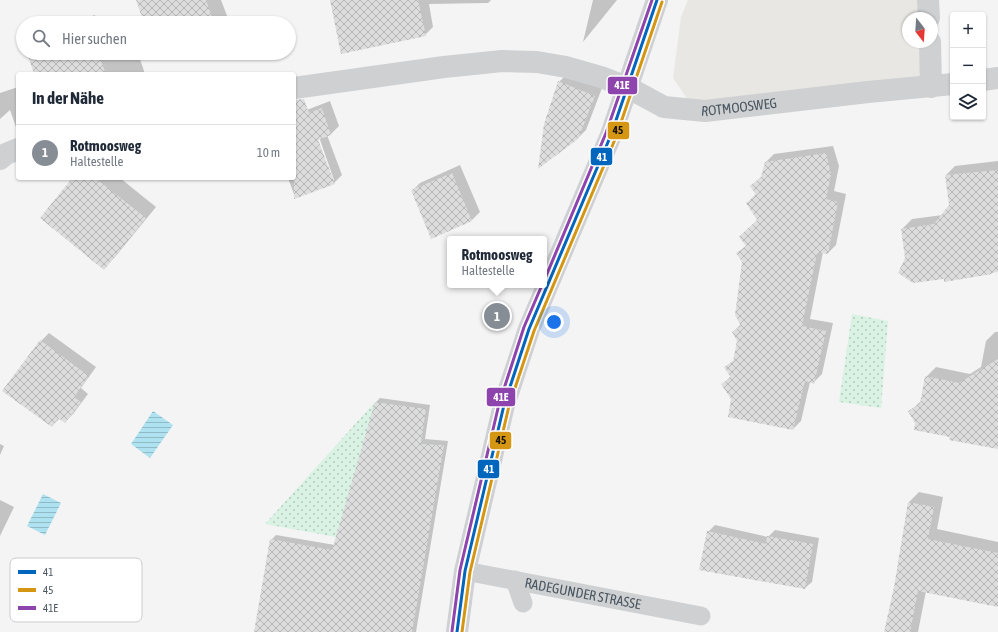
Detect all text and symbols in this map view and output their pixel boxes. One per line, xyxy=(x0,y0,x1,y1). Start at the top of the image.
north arrow xyxy=(902,12,938,48)
map controls xyxy=(950,12,986,120)
button: + xyxy=(950,12,986,48)
search box xyxy=(16,16,296,60)
icon: search xyxy=(30,27,52,49)
text: Hier suchen xyxy=(62,30,127,47)
button: − xyxy=(950,48,986,84)
line badge: 41E xyxy=(607,76,638,95)
text: 41E xyxy=(613,79,630,91)
button: layers xyxy=(950,84,986,120)
text: In der Nähe xyxy=(32,88,104,108)
street label: ROTMOOSWEG xyxy=(700,95,778,119)
line badge: 45 xyxy=(607,121,630,140)
text: 45 xyxy=(612,124,623,136)
text: Rotmoosweg xyxy=(70,137,141,154)
text: 1 xyxy=(42,145,48,160)
text: 10 m xyxy=(257,145,280,160)
line badge: 41 xyxy=(590,147,613,166)
text: 41 xyxy=(596,151,607,163)
text: Haltestelle xyxy=(70,154,123,169)
popup xyxy=(447,236,547,288)
text: Rotmoosweg xyxy=(461,246,533,263)
text: Haltestelle xyxy=(461,263,515,278)
pin: 1 xyxy=(484,301,510,331)
your location xyxy=(544,312,564,332)
line badge: 41E xyxy=(486,387,516,407)
text: 41E xyxy=(492,391,509,403)
line badge: 45 xyxy=(489,431,512,450)
text: 45 xyxy=(495,434,506,446)
line badge: 41 xyxy=(477,459,500,479)
text: 41 xyxy=(483,463,494,475)
legend xyxy=(10,558,142,622)
text: 41 xyxy=(43,566,53,578)
street label: RADEGUNDER STRASSE xyxy=(523,575,642,612)
text: 45 xyxy=(43,584,53,596)
text: 41E xyxy=(43,602,58,614)

